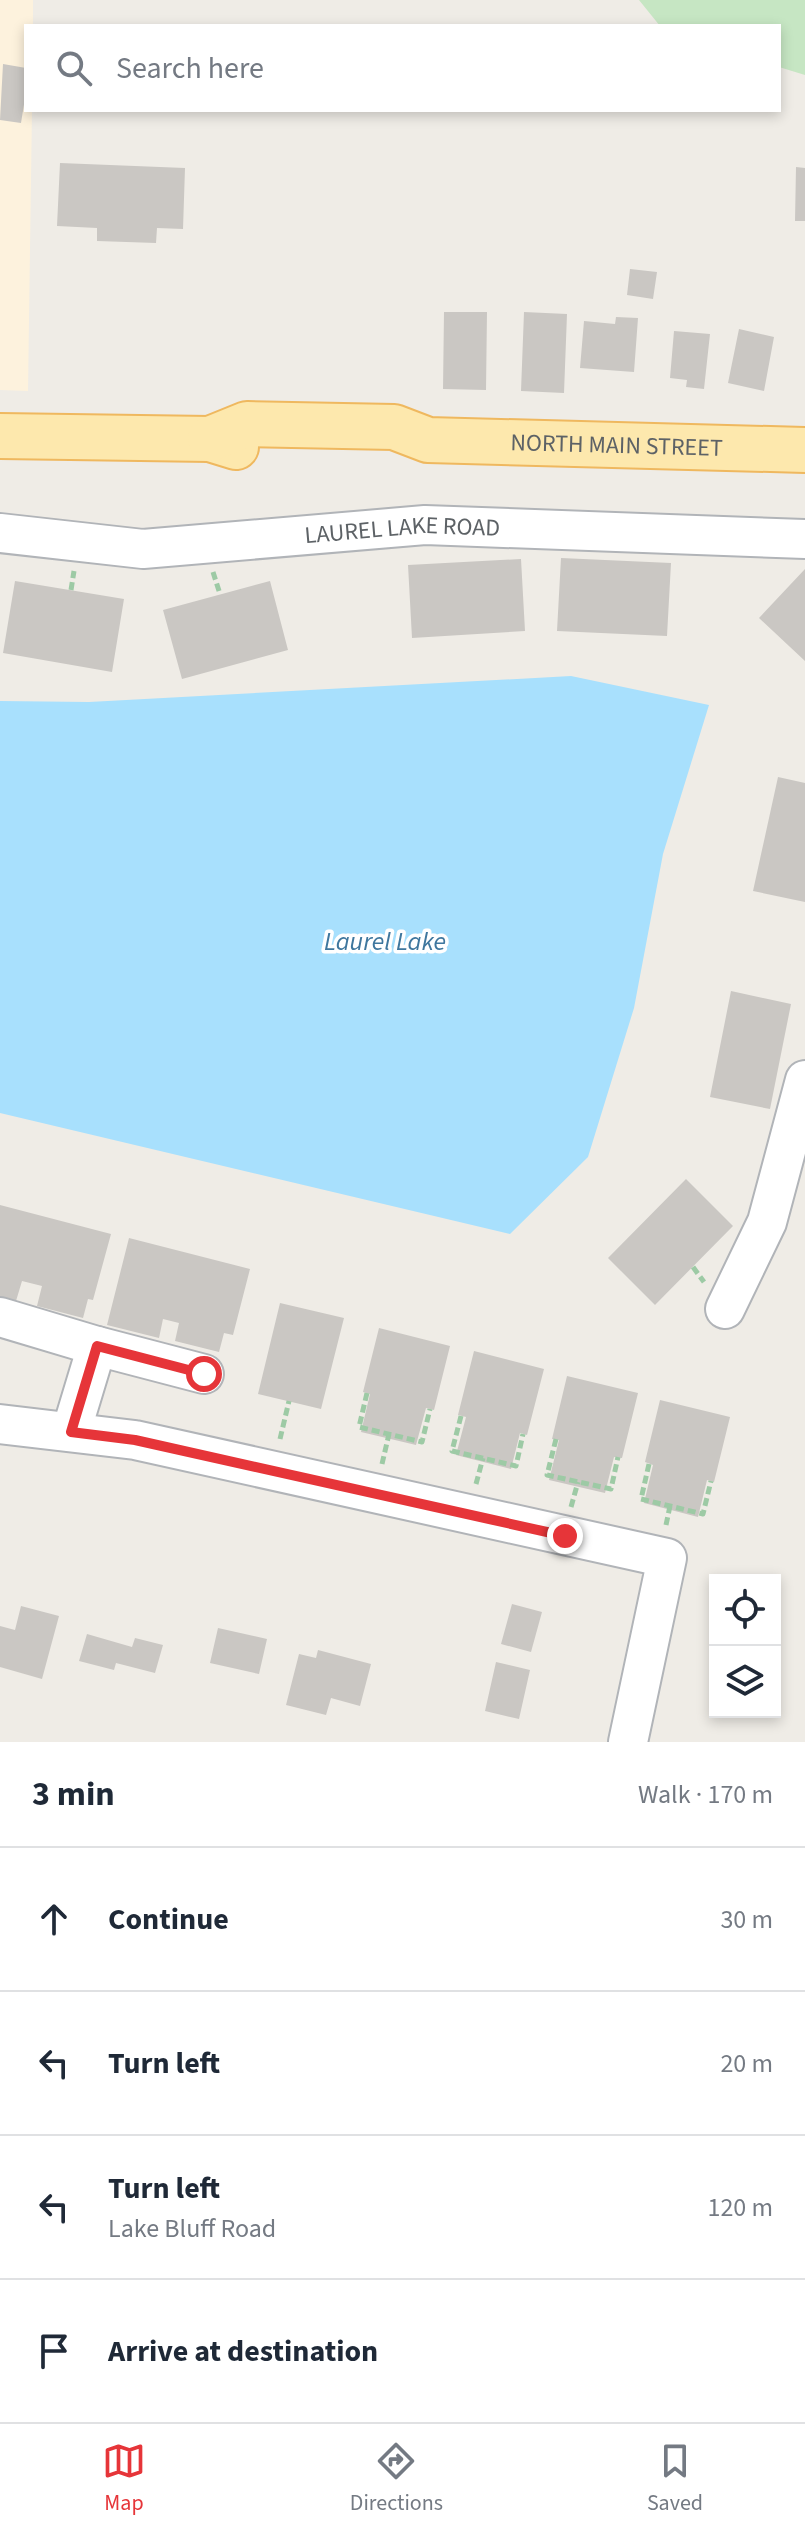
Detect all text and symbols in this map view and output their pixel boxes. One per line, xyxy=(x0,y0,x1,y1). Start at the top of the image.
search box xyxy=(24,24,781,112)
icon: search xyxy=(52,46,96,90)
text: Search here xyxy=(116,47,264,90)
street label: NORTH MAIN STREET xyxy=(510,425,723,466)
street label: LAUREL LAKE ROAD xyxy=(303,508,501,553)
water label: Laurel Lake xyxy=(324,923,446,960)
route start xyxy=(186,1356,222,1392)
route end xyxy=(547,1518,583,1554)
map controls xyxy=(709,1574,781,1718)
button: locate xyxy=(709,1574,781,1646)
button: layers xyxy=(709,1646,781,1718)
text: 3 min xyxy=(32,1770,115,1819)
text: Walk · 170 m xyxy=(638,1776,773,1813)
icon: ahead xyxy=(32,1897,76,1941)
text: Continue xyxy=(108,1898,229,1941)
text: 30 m xyxy=(720,1901,773,1938)
icon: left xyxy=(32,2041,76,2085)
text: Turn left xyxy=(108,2042,220,2085)
text: 20 m xyxy=(720,2045,773,2082)
text: Turn left xyxy=(108,2167,220,2210)
icon: left xyxy=(32,2185,76,2229)
text: 120 m xyxy=(707,2189,773,2226)
text: Lake Bluff Road xyxy=(108,2210,276,2247)
icon: arrive xyxy=(32,2329,76,2373)
text: Arrive at destination xyxy=(108,2330,378,2373)
tab: Map xyxy=(102,2439,146,2519)
tab: Directions xyxy=(350,2439,443,2519)
tab: Saved xyxy=(647,2439,703,2519)

